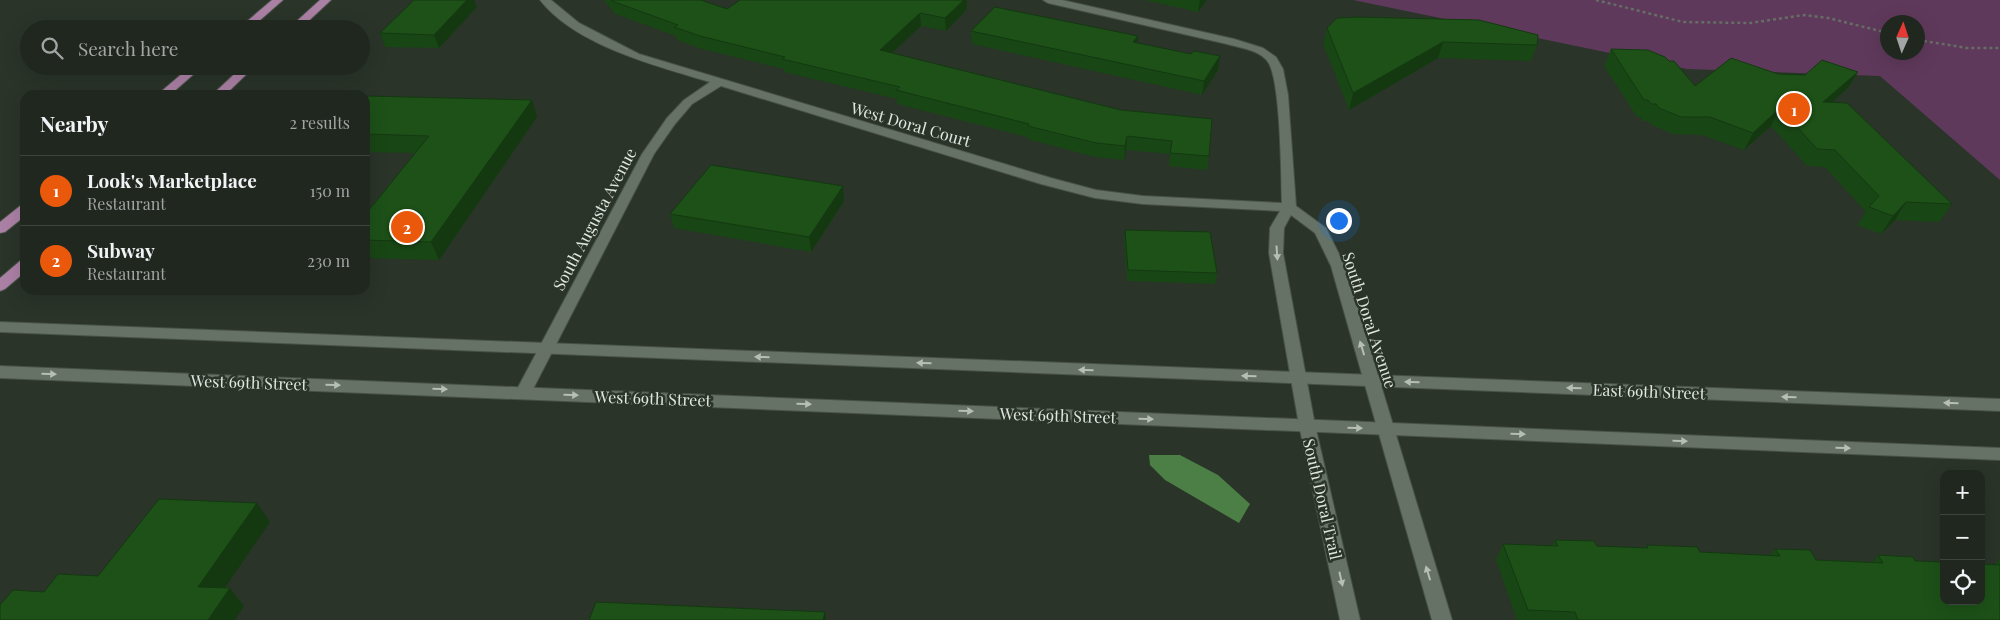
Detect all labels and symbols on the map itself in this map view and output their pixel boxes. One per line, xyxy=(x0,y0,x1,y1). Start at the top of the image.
north arrow xyxy=(1880,15,1925,60)
pin: 1 xyxy=(1778,90,1810,128)
street label: West Doral Court xyxy=(848,97,974,151)
street label: South Augusta Avenue xyxy=(547,144,641,294)
pin: 2 xyxy=(391,208,423,246)
your location xyxy=(1326,208,1352,234)
one-way arrow xyxy=(1274,245,1282,261)
street label: South Doral Avenue xyxy=(1338,249,1402,391)
one-way arrow xyxy=(1358,341,1366,356)
one-way arrow xyxy=(753,353,769,361)
one-way arrow xyxy=(916,359,932,367)
one-way arrow xyxy=(1078,365,1094,373)
street label: West 69th Street xyxy=(189,369,308,395)
one-way arrow xyxy=(41,370,57,378)
one-way arrow xyxy=(1240,372,1256,380)
one-way arrow xyxy=(1403,377,1419,385)
street label: East 69th Street xyxy=(1592,379,1706,403)
one-way arrow xyxy=(326,382,342,390)
one-way arrow xyxy=(1566,384,1582,392)
street label: West 69th Street xyxy=(593,385,712,411)
one-way arrow xyxy=(432,386,448,394)
one-way arrow xyxy=(564,391,580,399)
one-way arrow xyxy=(1781,392,1797,400)
one-way arrow xyxy=(1943,399,1959,407)
one-way arrow xyxy=(796,401,812,409)
street label: West 69th Street xyxy=(998,402,1117,428)
one-way arrow xyxy=(958,408,974,416)
one-way arrow xyxy=(1138,415,1154,423)
one-way arrow xyxy=(1348,424,1364,432)
one-way arrow xyxy=(1510,431,1526,439)
street label: South Doral Trail xyxy=(1299,436,1347,562)
one-way arrow xyxy=(1672,437,1688,445)
one-way arrow xyxy=(1835,444,1851,452)
one-way arrow xyxy=(1424,566,1432,581)
one-way arrow xyxy=(1337,572,1345,587)

